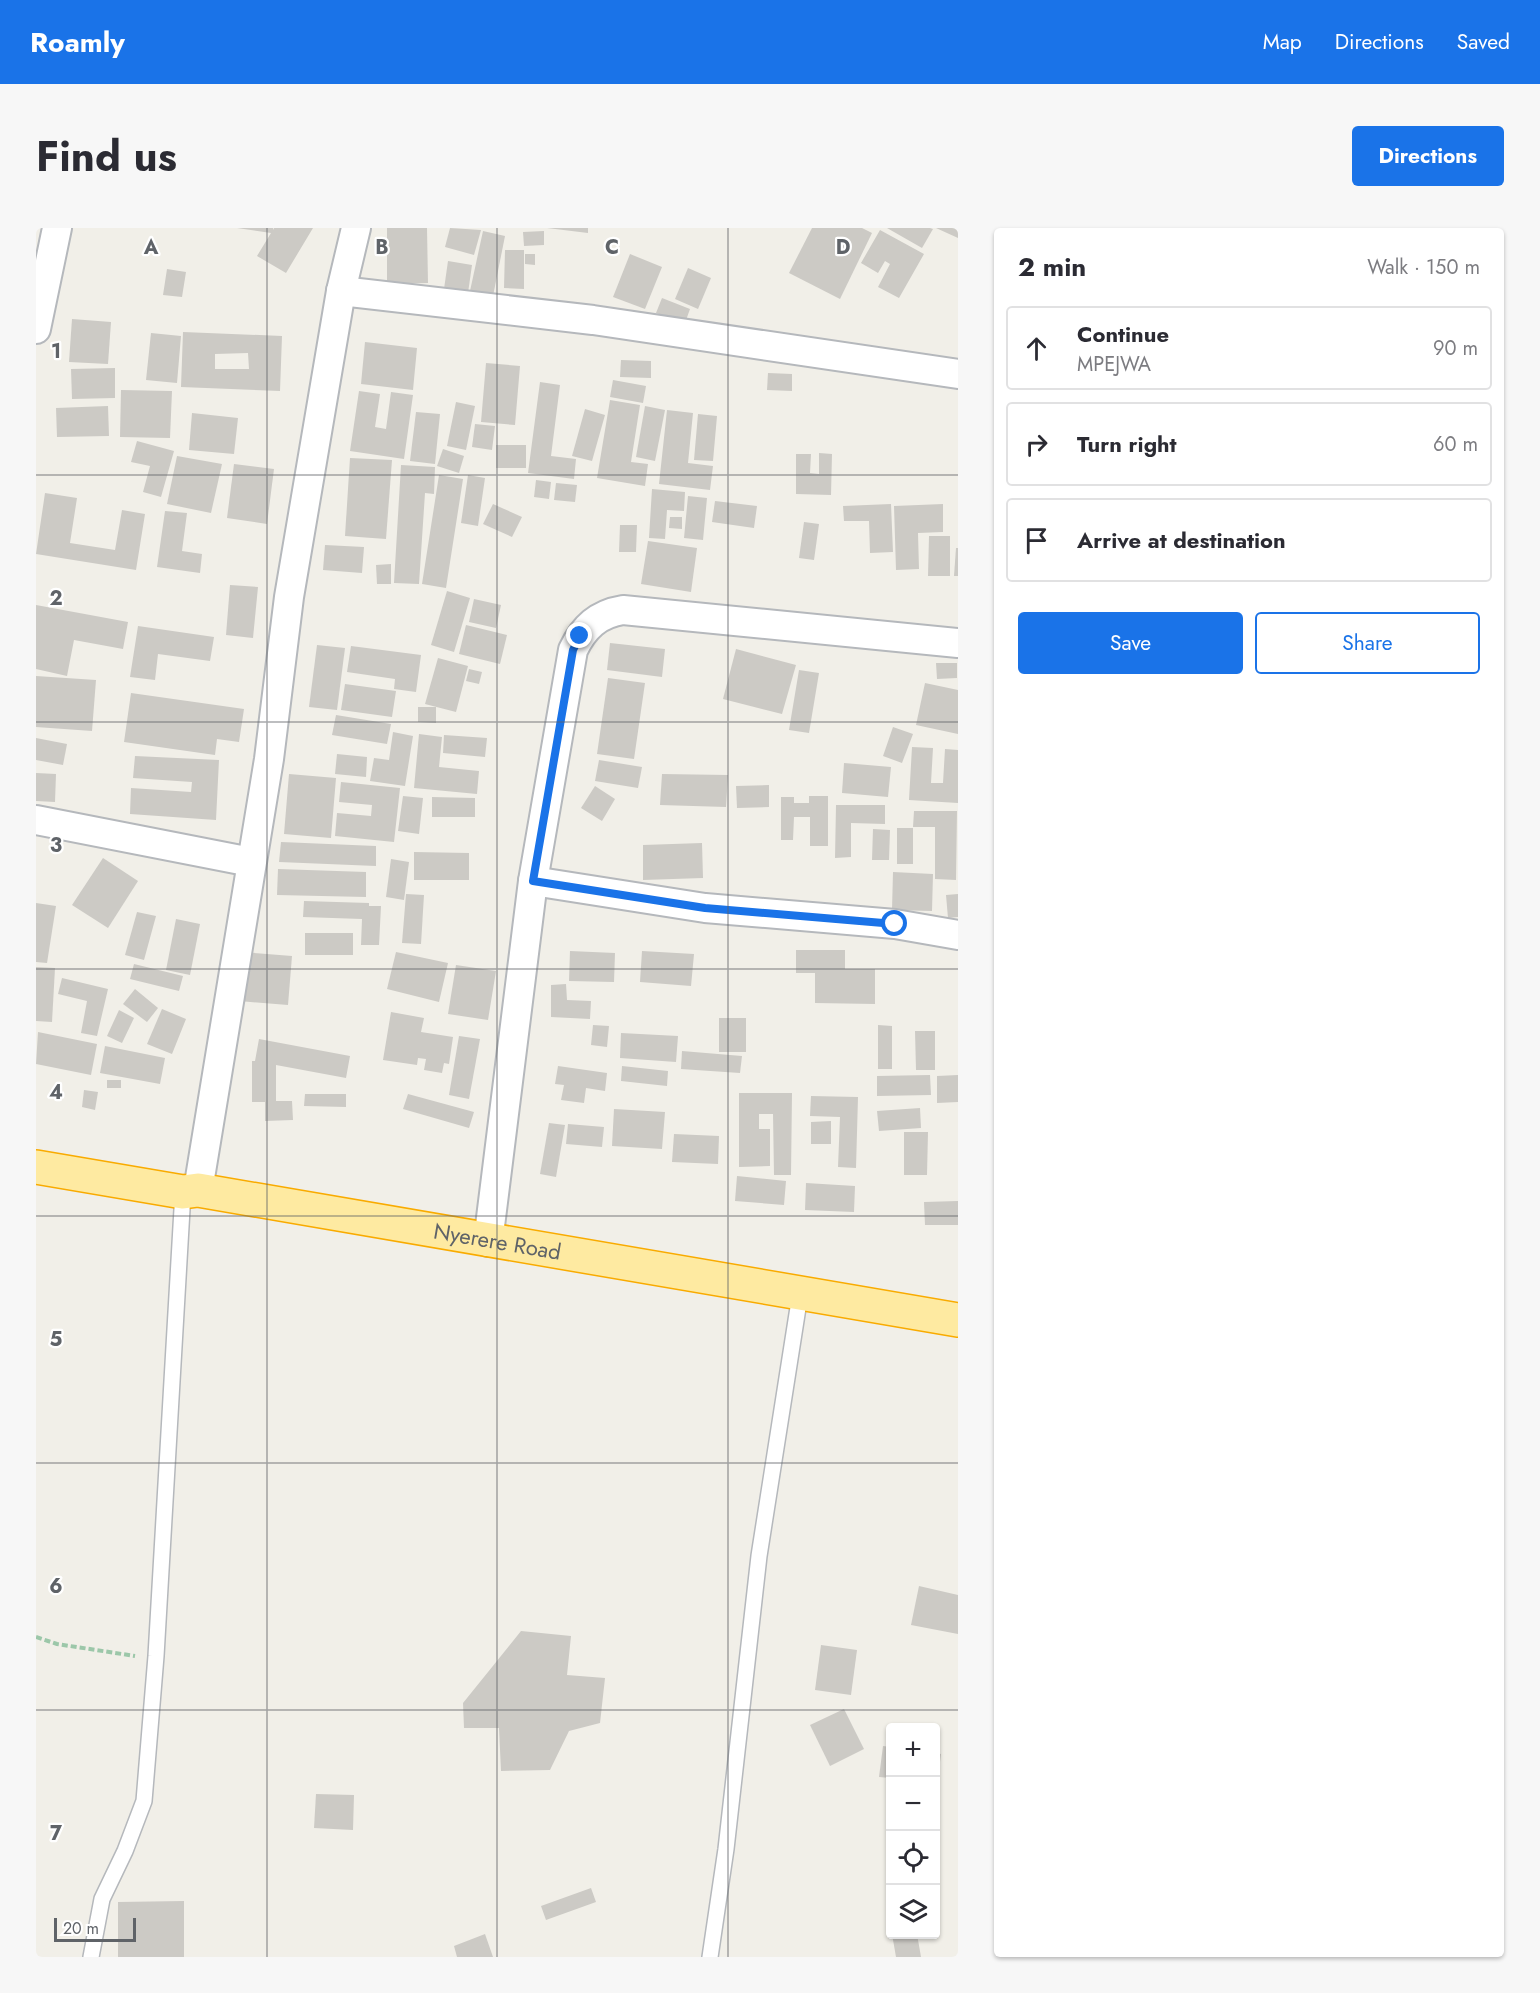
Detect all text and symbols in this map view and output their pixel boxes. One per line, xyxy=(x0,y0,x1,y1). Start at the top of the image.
text: Roamly xyxy=(30,22,125,63)
text: Map xyxy=(1263,27,1302,57)
text: Directions xyxy=(1335,27,1424,57)
text: Saved xyxy=(1457,27,1510,57)
text: Find us xyxy=(36,126,177,187)
button: Directions xyxy=(1352,126,1504,186)
text: A xyxy=(143,233,159,262)
text: B xyxy=(375,233,389,262)
text: C xyxy=(605,233,619,262)
text: D xyxy=(836,233,850,262)
text: 2 min xyxy=(1018,248,1086,286)
text: Walk · 150 m xyxy=(1367,253,1480,282)
text: Continue xyxy=(1077,318,1169,350)
icon: ahead xyxy=(1020,332,1053,365)
text: 90 m xyxy=(1433,334,1478,363)
text: 1 xyxy=(51,337,61,366)
text: MPEJWA xyxy=(1077,350,1151,379)
icon: right xyxy=(1020,428,1053,461)
text: Turn right xyxy=(1077,428,1177,460)
text: 60 m xyxy=(1433,430,1478,459)
icon: arrive xyxy=(1020,524,1053,557)
text: Arrive at destination xyxy=(1077,524,1286,556)
text: 2 xyxy=(49,584,63,613)
button: Save xyxy=(1018,612,1243,674)
button: Share xyxy=(1255,612,1480,674)
route end xyxy=(566,622,592,648)
text: 3 xyxy=(50,831,62,860)
route start xyxy=(881,910,907,936)
text: 4 xyxy=(49,1078,63,1107)
street label: Nyerere Road xyxy=(431,1215,564,1268)
text: 5 xyxy=(50,1325,63,1354)
text: 6 xyxy=(49,1572,63,1601)
map controls xyxy=(886,1723,940,1939)
button: + xyxy=(886,1723,940,1777)
button: − xyxy=(886,1777,940,1831)
text: 7 xyxy=(50,1819,63,1848)
button: locate xyxy=(886,1831,940,1885)
button: layers xyxy=(886,1885,940,1939)
scale bar xyxy=(54,1915,136,1942)
text: 20 m xyxy=(63,1917,99,1940)

